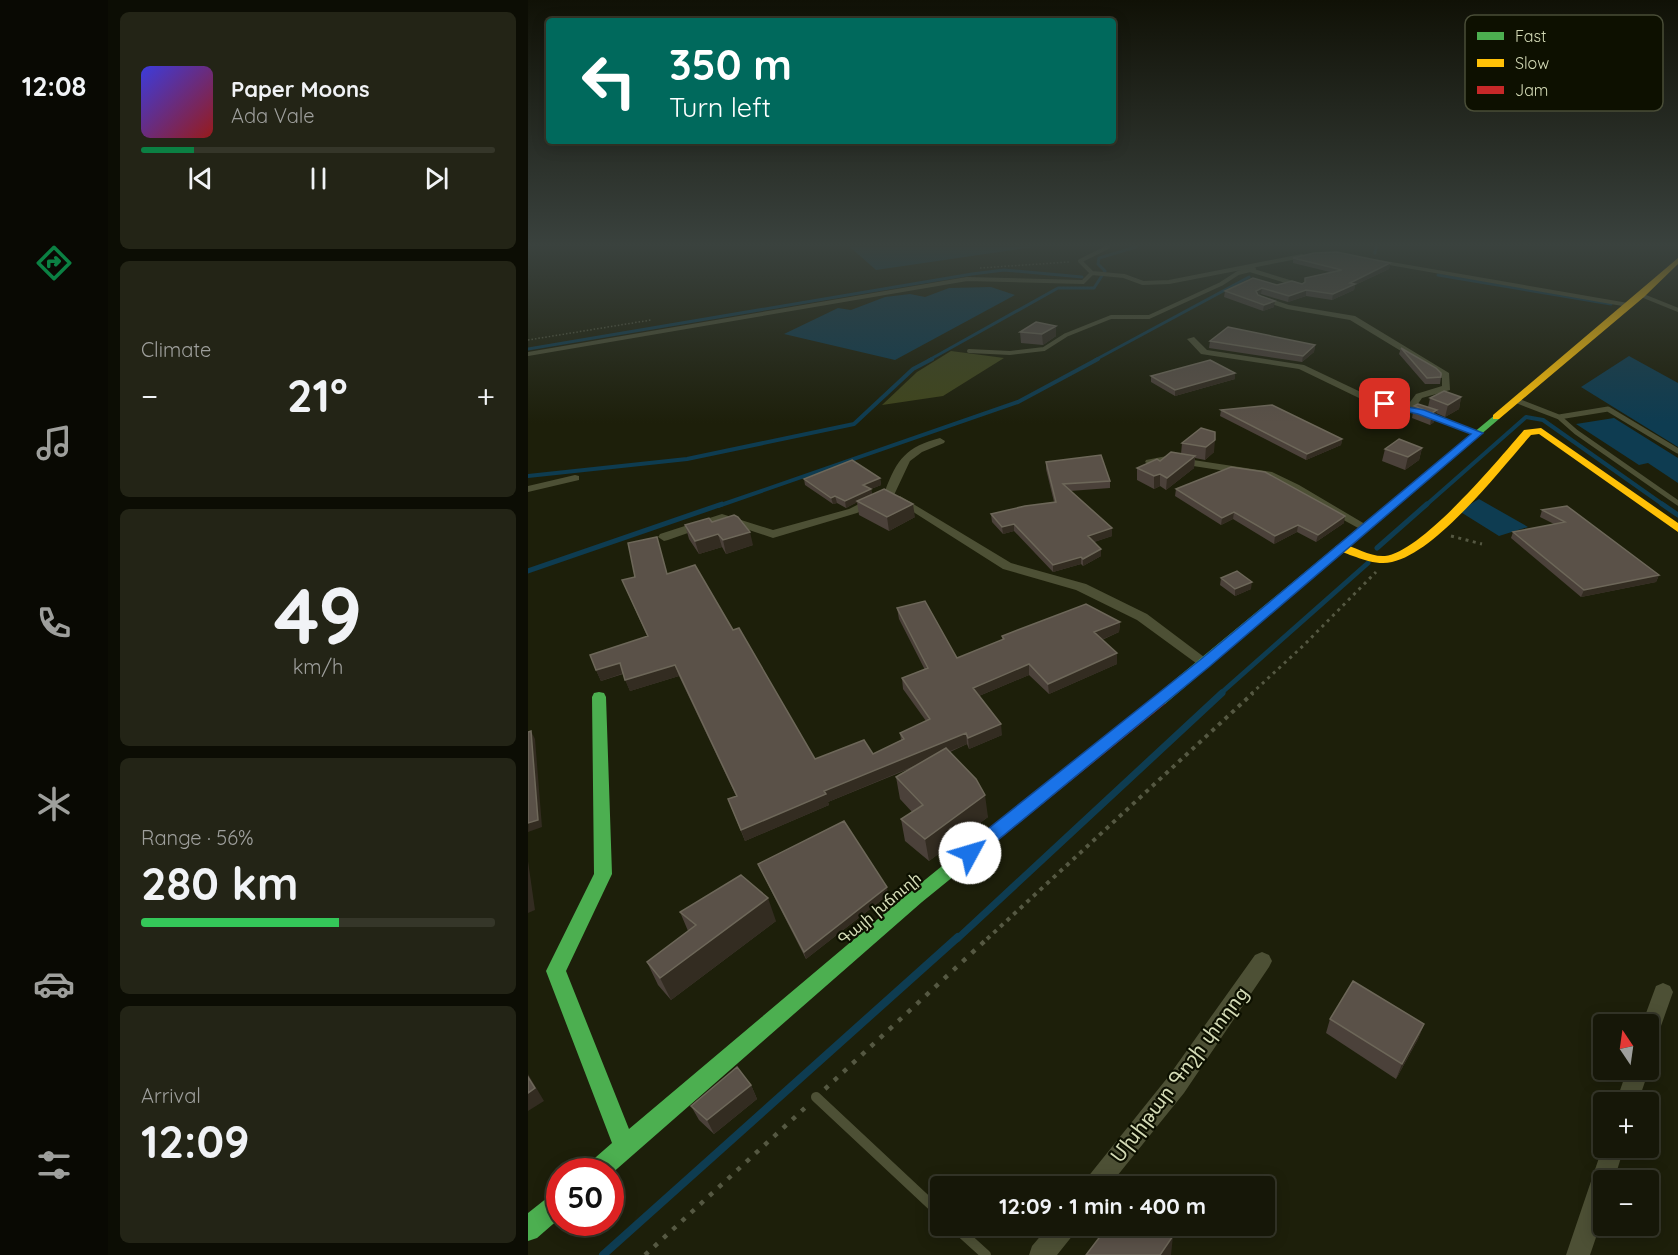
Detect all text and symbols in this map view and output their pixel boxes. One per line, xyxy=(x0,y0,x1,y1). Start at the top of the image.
legend xyxy=(1465,15,1663,111)
text: Fast xyxy=(1515,26,1546,46)
text: 350 m xyxy=(669,38,792,91)
icon: left xyxy=(570,42,648,120)
text: Slow xyxy=(1515,53,1549,73)
text: 12:08 xyxy=(22,69,86,103)
text: Paper Moons xyxy=(231,75,370,103)
text: Jam xyxy=(1515,80,1548,100)
text: Turn left xyxy=(669,90,771,124)
text: Ada Vale xyxy=(231,103,315,128)
icon: previous xyxy=(184,162,217,195)
icon: pause xyxy=(302,162,335,195)
icon: next xyxy=(420,162,453,195)
icon: directions xyxy=(33,242,75,284)
text: Climate xyxy=(141,337,211,362)
text: 21° xyxy=(287,367,348,423)
text: − xyxy=(141,375,158,416)
text: + xyxy=(476,375,495,416)
pin xyxy=(1359,378,1410,429)
icon: arrive xyxy=(1368,387,1401,420)
icon: music xyxy=(33,422,75,464)
text: 49 xyxy=(274,566,362,664)
icon: phone xyxy=(33,602,75,644)
text: km/h xyxy=(293,654,343,679)
icon: climate xyxy=(33,783,75,825)
position arrow xyxy=(938,821,1002,885)
text: Range · 56% xyxy=(141,825,254,850)
text: 280 km xyxy=(141,855,299,911)
street label: Գայի խճուղի xyxy=(833,867,925,949)
icon: car xyxy=(33,963,75,1005)
street label: Մխիթար Գոշի փողոց xyxy=(1105,981,1253,1167)
north arrow xyxy=(1593,1014,1659,1080)
map controls xyxy=(1593,1014,1659,1236)
text: Arrival xyxy=(141,1083,201,1108)
button: + xyxy=(1593,1092,1659,1158)
text: 12:09 xyxy=(141,1113,250,1169)
icon: filters xyxy=(33,1144,75,1186)
speed limit sign: 50 xyxy=(546,1158,624,1236)
button: − xyxy=(1593,1170,1659,1236)
text: 12:09 · 1 min · 400 m xyxy=(999,1192,1206,1220)

